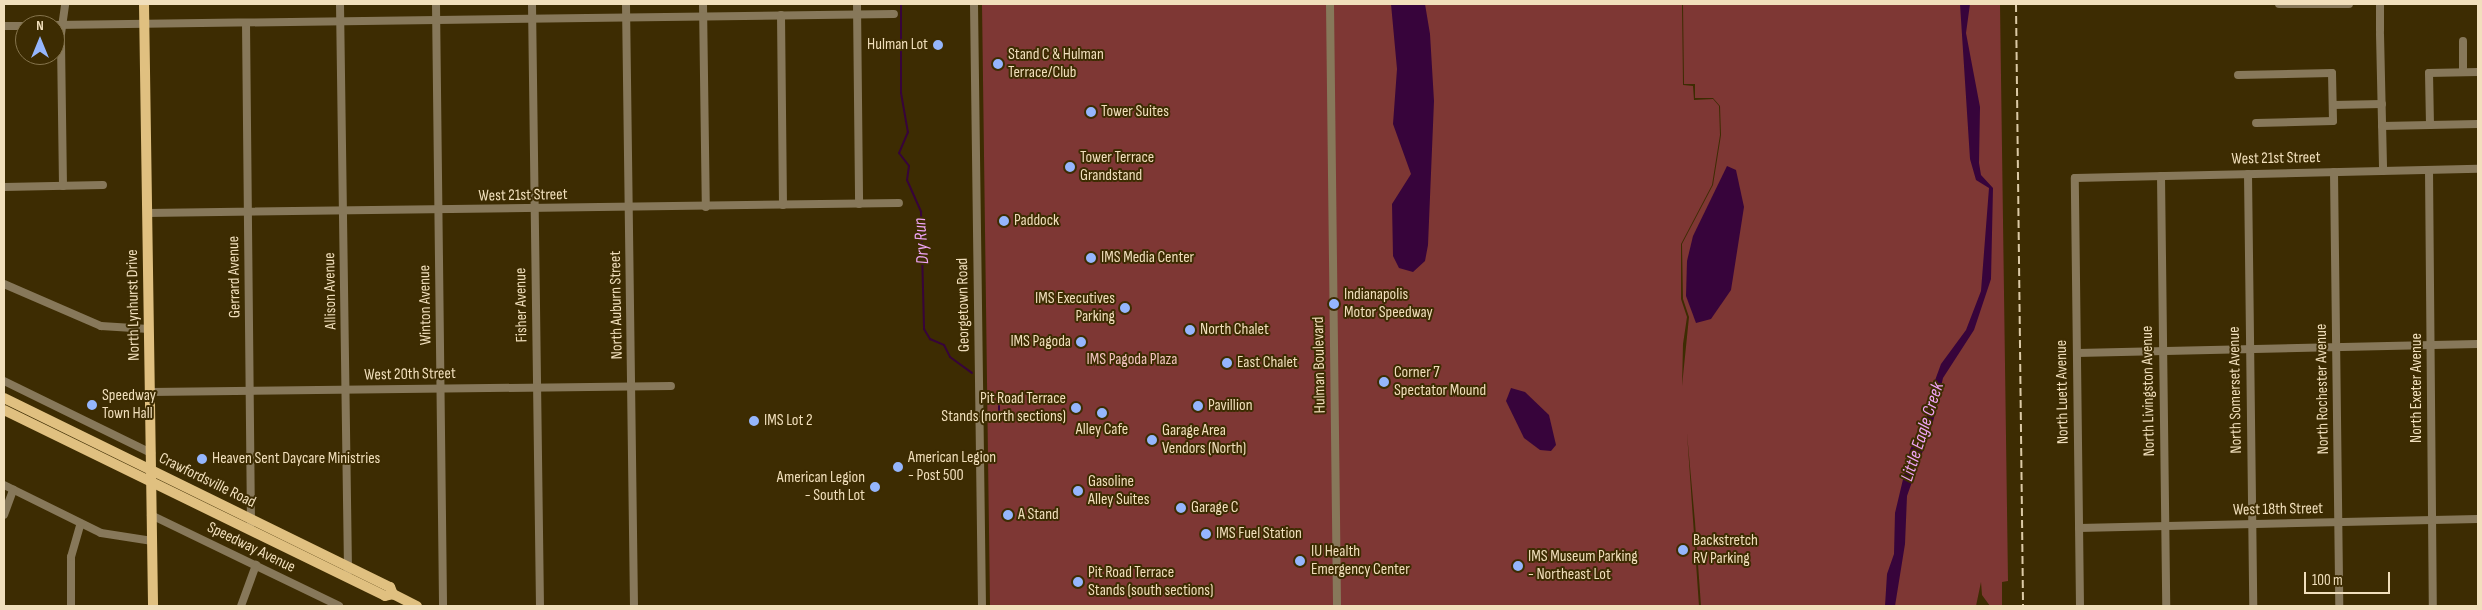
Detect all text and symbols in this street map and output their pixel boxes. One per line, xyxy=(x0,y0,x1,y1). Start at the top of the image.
north arrow xyxy=(15,15,65,65)
text: N xyxy=(36,17,44,34)
place label: Hulman Lot xyxy=(867,35,928,55)
marker: Hulman Lot xyxy=(932,39,944,51)
place label: Stand C & Hulman Terrace/Club xyxy=(1008,45,1104,83)
marker: Stand C & Hulman Terrace/Club xyxy=(992,58,1004,70)
place label: Tower Suites xyxy=(1101,102,1169,122)
marker: Tower Suites xyxy=(1085,106,1097,118)
place label: Tower Terrace Grandstand xyxy=(1080,148,1154,186)
street label: West 21st Street xyxy=(2231,149,2321,169)
marker: Tower Terrace Grandstand xyxy=(1064,161,1076,173)
street label: West 21st Street xyxy=(478,186,568,206)
place label: Paddock xyxy=(1014,211,1059,231)
marker: Paddock xyxy=(998,215,1010,227)
water label: Dry Run xyxy=(910,217,934,265)
street label: Gerrard Avenue xyxy=(225,236,245,318)
place label: IMS Media Center xyxy=(1101,248,1194,268)
street label: North Lynhurst Drive xyxy=(123,249,145,361)
street label: North Auburn Street xyxy=(606,251,628,359)
street label: Allison Avenue xyxy=(321,252,341,330)
marker: IMS Media Center xyxy=(1085,252,1097,264)
street label: Georgetown Road xyxy=(954,258,974,352)
street label: Winton Avenue xyxy=(416,265,436,345)
street label: Fisher Avenue xyxy=(512,268,532,342)
place label: Indianapolis Motor Speedway xyxy=(1344,285,1433,323)
place label: IMS Executives Parking xyxy=(1035,289,1115,327)
marker: Indianapolis Motor Speedway xyxy=(1328,298,1340,310)
marker: IMS Executives Parking xyxy=(1119,302,1131,314)
street label: Hulman Boulevard xyxy=(1310,317,1330,413)
place label: North Chalet xyxy=(1200,320,1269,340)
marker: North Chalet xyxy=(1184,324,1196,336)
street label: North Rochester Avenue xyxy=(2312,324,2334,454)
street label: North Livingston Avenue xyxy=(2138,325,2160,457)
street label: North Somerset Avenue xyxy=(2225,326,2247,454)
place label: IMS Pagoda xyxy=(1010,332,1071,352)
street label: North Exeter Avenue xyxy=(2407,333,2427,443)
marker: IMS Pagoda xyxy=(1075,336,1087,348)
street label: North Luett Avenue xyxy=(2052,340,2074,444)
park label: IMS Pagoda Plaza xyxy=(1087,350,1177,370)
place label: East Chalet xyxy=(1237,353,1298,373)
marker: East Chalet xyxy=(1221,357,1233,369)
place label: Corner 7 Spectator Mound xyxy=(1394,363,1486,401)
street label: West 20th Street xyxy=(364,365,456,385)
marker: Corner 7 Spectator Mound xyxy=(1378,376,1390,388)
water label: Little Eagle Creek xyxy=(1897,380,1949,484)
place label: Speedway Town Hall xyxy=(102,386,156,424)
place label: Pit Road Terrace Stands (north sections) xyxy=(941,389,1066,427)
place label: Pavillion xyxy=(1208,396,1253,416)
marker: Speedway Town Hall xyxy=(86,399,98,411)
marker: Pavillion xyxy=(1192,400,1204,412)
marker: Pit Road Terrace Stands (north sections) xyxy=(1070,402,1082,414)
marker: Alley Cafe xyxy=(1096,407,1108,419)
place label: IMS Lot 2 xyxy=(764,411,813,431)
marker: IMS Lot 2 xyxy=(748,415,760,427)
place label: Alley Cafe xyxy=(1076,420,1128,440)
place label: Garage Area Vendors (North) xyxy=(1162,421,1246,459)
marker: Garage Area Vendors (North) xyxy=(1146,434,1158,446)
place label: American Legion - Post 500 xyxy=(908,448,996,486)
street label: Crawfordsville Road xyxy=(155,449,259,513)
place label: Heaven Sent Daycare Ministries xyxy=(212,449,380,469)
marker: Heaven Sent Daycare Ministries xyxy=(196,453,208,465)
marker: American Legion - Post 500 xyxy=(892,461,904,473)
place label: American Legion - South Lot xyxy=(777,468,865,506)
place label: Gasoline Alley Suites xyxy=(1088,472,1149,510)
marker: American Legion - South Lot xyxy=(869,481,881,493)
marker: Gasoline Alley Suites xyxy=(1072,485,1084,497)
place label: Garage C xyxy=(1191,498,1239,518)
street label: West 18th Street xyxy=(2233,500,2323,520)
marker: Garage C xyxy=(1175,502,1187,514)
place label: A Stand xyxy=(1018,505,1059,525)
marker: A Stand xyxy=(1002,509,1014,521)
street label: Speedway Avenue xyxy=(204,518,298,578)
place label: IMS Fuel Station xyxy=(1216,524,1302,544)
marker: IMS Fuel Station xyxy=(1200,528,1212,540)
place label: Backstretch RV Parking xyxy=(1693,531,1758,569)
place label: IU Health Emergency Center xyxy=(1311,542,1410,580)
marker: Backstretch RV Parking xyxy=(1677,544,1689,556)
place label: IMS Museum Parking - Northeast Lot xyxy=(1528,547,1638,585)
marker: IU Health Emergency Center xyxy=(1293,554,1307,568)
marker: IMS Museum Parking - Northeast Lot xyxy=(1512,560,1524,572)
scale bar xyxy=(2307,562,2393,594)
place label: Pit Road Terrace Stands (south sections) xyxy=(1088,563,1213,601)
text: 100 m xyxy=(2312,571,2343,590)
marker: Pit Road Terrace Stands (south sections) xyxy=(1072,576,1084,588)

